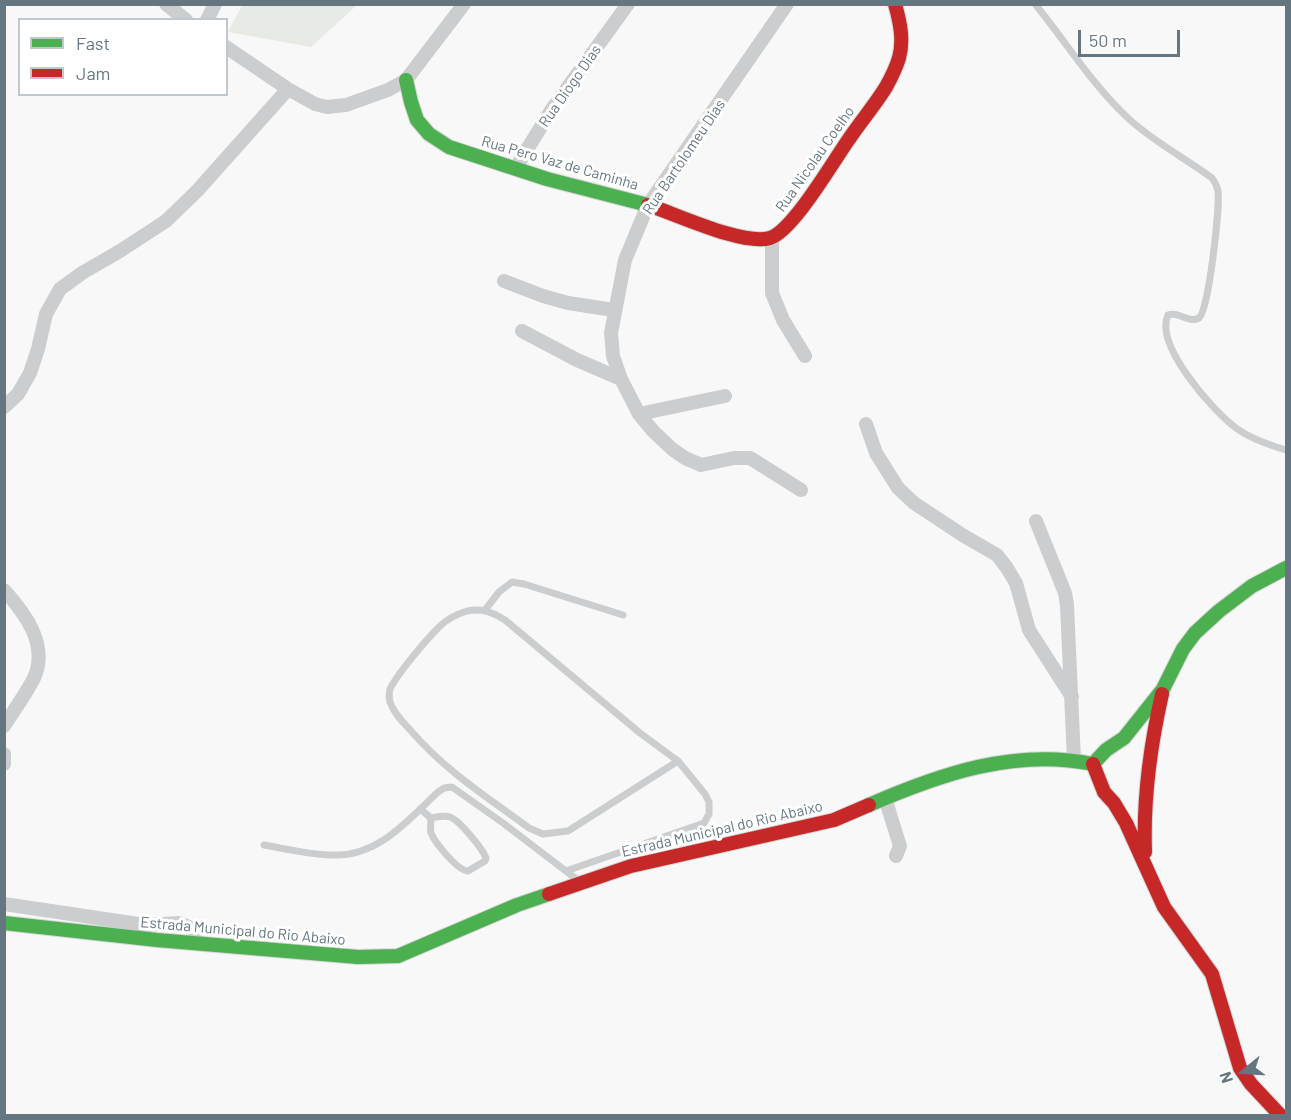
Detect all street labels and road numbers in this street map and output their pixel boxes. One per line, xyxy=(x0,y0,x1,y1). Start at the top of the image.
street label: Rua Diogo Dias xyxy=(535,41,605,131)
street label: Rua Bartolomeu Dias xyxy=(639,96,729,218)
street label: Rua Nicolau Coelho xyxy=(772,103,858,215)
street label: Rua Pero Vaz de Caminha xyxy=(479,132,641,194)
street label: Estrada Municipal do Rio Abaixo xyxy=(620,797,824,861)
street label: Estrada Municipal do Rio Abaixo xyxy=(140,913,346,949)

